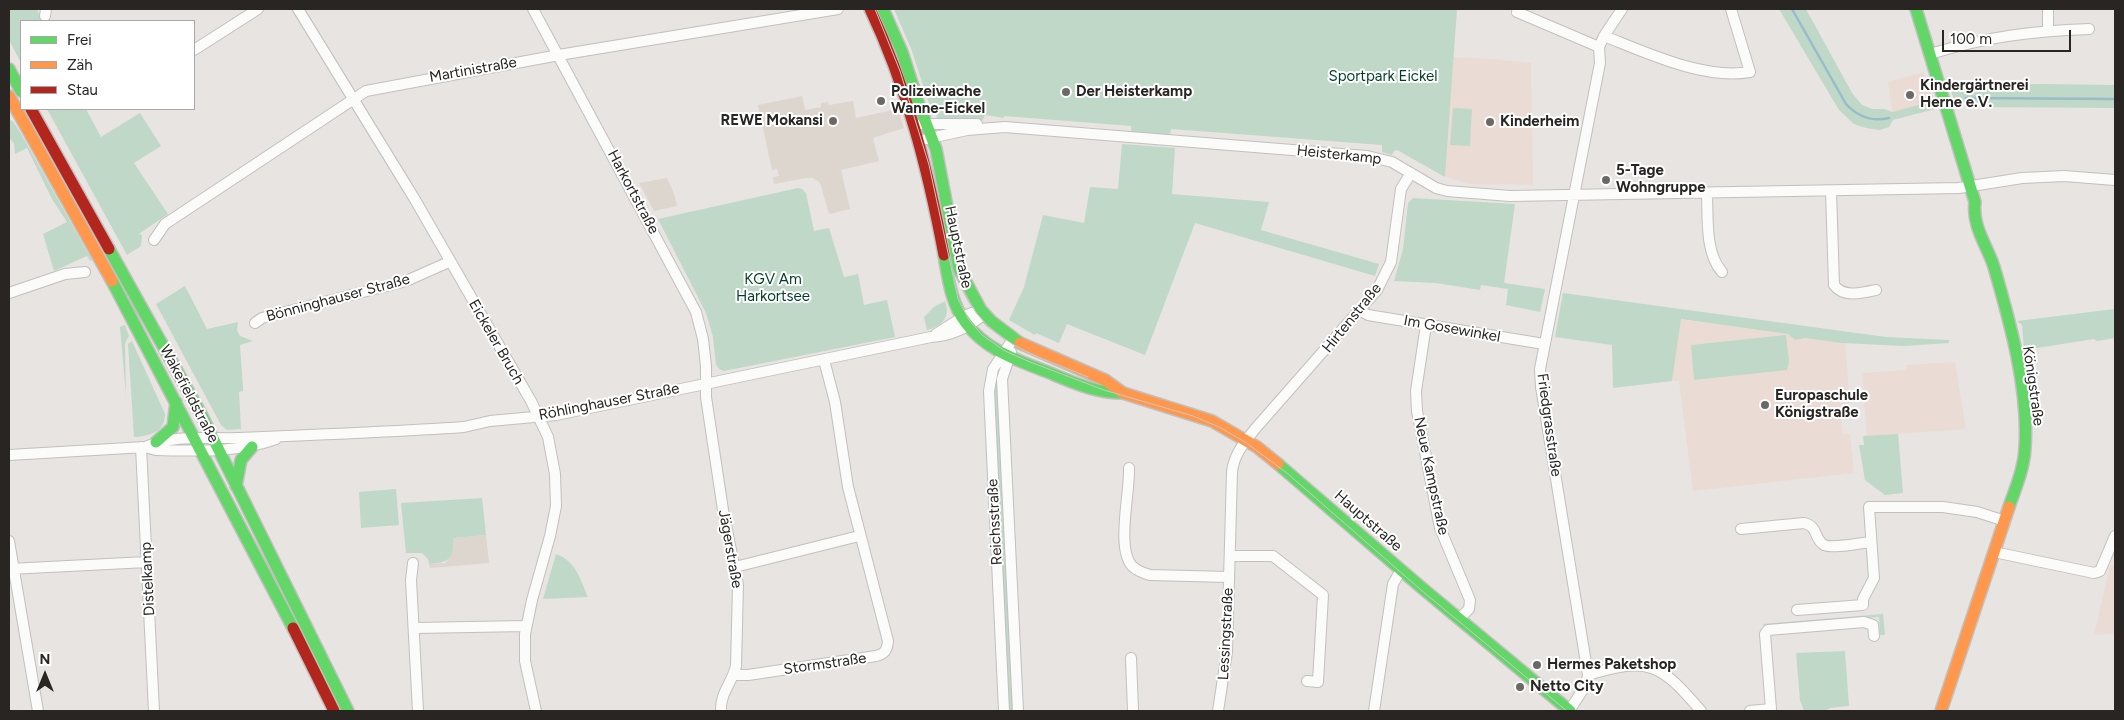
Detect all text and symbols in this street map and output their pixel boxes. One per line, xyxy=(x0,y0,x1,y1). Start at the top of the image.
legend xyxy=(20,20,195,110)
scale bar xyxy=(1944,20,2073,52)
text: 100 m xyxy=(1950,30,1992,48)
text: Frei xyxy=(67,31,92,49)
street label: Martinistraße xyxy=(428,53,518,87)
text: Zäh xyxy=(67,56,93,74)
park label: Sportpark Eickel xyxy=(1328,68,1438,86)
place label: Kindergärtnerei Herne e.V. xyxy=(1920,77,2029,112)
text: Stau xyxy=(67,81,98,99)
place label: Polizeiwache Wanne-Eickel xyxy=(891,83,985,118)
place label: Der Heisterkamp xyxy=(1076,83,1192,101)
marker: Der Heisterkamp xyxy=(1060,86,1072,98)
marker: Kindergärtnerei Herne e.V. xyxy=(1904,89,1916,101)
marker: Polizeiwache Wanne-Eickel xyxy=(875,95,887,107)
place label: REWE Mokansi xyxy=(721,112,823,130)
place label: Kinderheim xyxy=(1500,113,1579,131)
marker: REWE Mokansi xyxy=(827,115,839,127)
marker: Kinderheim xyxy=(1484,116,1496,128)
street label: Heisterkamp xyxy=(1296,142,1382,168)
street label: Harkortstraße xyxy=(603,147,663,237)
place label: 5-Tage Wohngruppe xyxy=(1616,162,1705,197)
marker: 5-Tage Wohngruppe xyxy=(1600,174,1612,186)
street label: Hauptstraße xyxy=(940,204,976,290)
street label: Bönninghauser Straße xyxy=(264,270,412,326)
park label: KGV Am Harkortsee xyxy=(736,271,810,306)
street label: Hirtenstraße xyxy=(1319,280,1385,356)
street label: Eickeler Bruch xyxy=(464,296,528,388)
street label: Im Gosewinkel xyxy=(1402,312,1502,346)
street label: Wakefieldstraße xyxy=(156,342,222,446)
street label: Königstraße xyxy=(2018,345,2048,427)
street label: Friedgrasstraße xyxy=(1533,372,1565,478)
street label: Röhlinghauser Straße xyxy=(537,380,681,424)
place label: Europaschule Königstraße xyxy=(1775,387,1868,422)
marker: Europaschule Königstraße xyxy=(1759,399,1771,411)
street label: Neue Kampstraße xyxy=(1410,415,1452,537)
street label: Reichsstraße xyxy=(984,478,1006,566)
street label: Hauptstraße xyxy=(1330,487,1406,555)
street label: Jägerstraße xyxy=(714,508,746,590)
street label: Distelkamp xyxy=(137,541,159,617)
street label: Lessingstraße xyxy=(1215,587,1237,681)
street label: Stormstraße xyxy=(782,649,868,679)
north arrow xyxy=(20,650,70,700)
text: N xyxy=(40,651,50,668)
place label: Hermes Paketshop xyxy=(1547,656,1676,674)
marker: Hermes Paketshop xyxy=(1531,659,1543,671)
place label: Netto City xyxy=(1530,678,1604,696)
marker: Netto City xyxy=(1514,681,1526,693)

